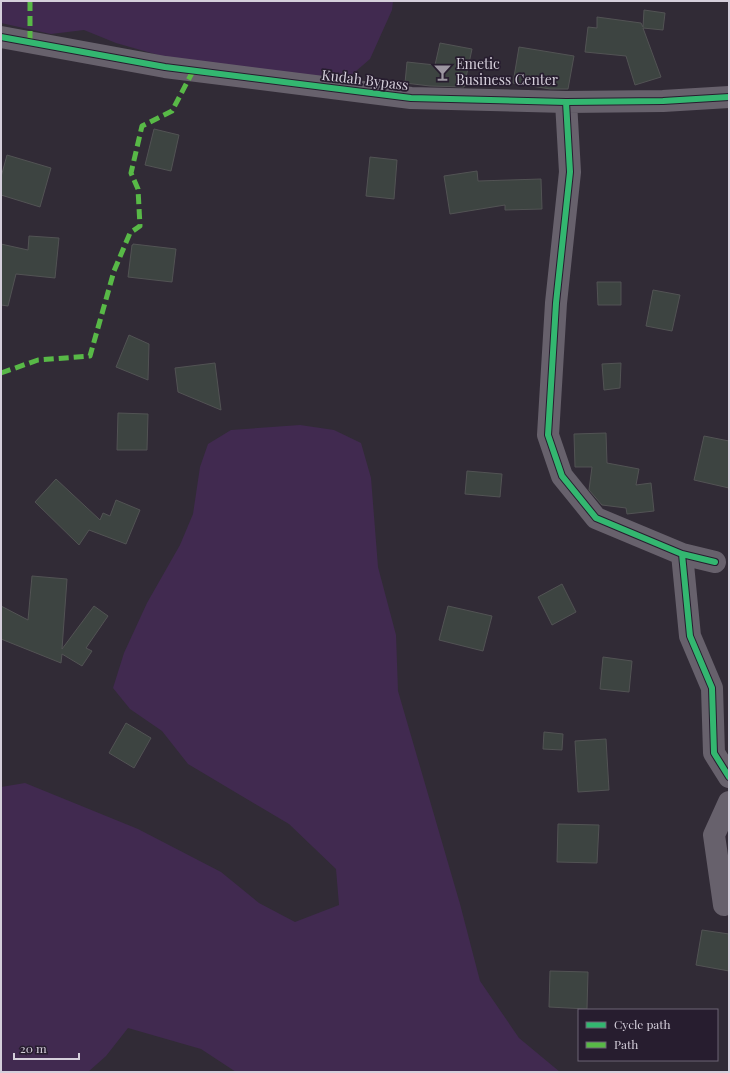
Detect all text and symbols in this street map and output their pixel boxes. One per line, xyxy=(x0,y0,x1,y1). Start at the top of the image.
place label: Emetic Business Center xyxy=(456,54,559,89)
bar icon: Emetic Business Center xyxy=(433,62,453,82)
street label: Kudah Bypass xyxy=(321,65,410,94)
legend xyxy=(578,1009,718,1061)
text: Cycle path xyxy=(614,1016,671,1032)
scale bar xyxy=(14,1035,79,1061)
text: Path xyxy=(614,1036,638,1052)
text: 20 m xyxy=(20,1040,47,1056)

